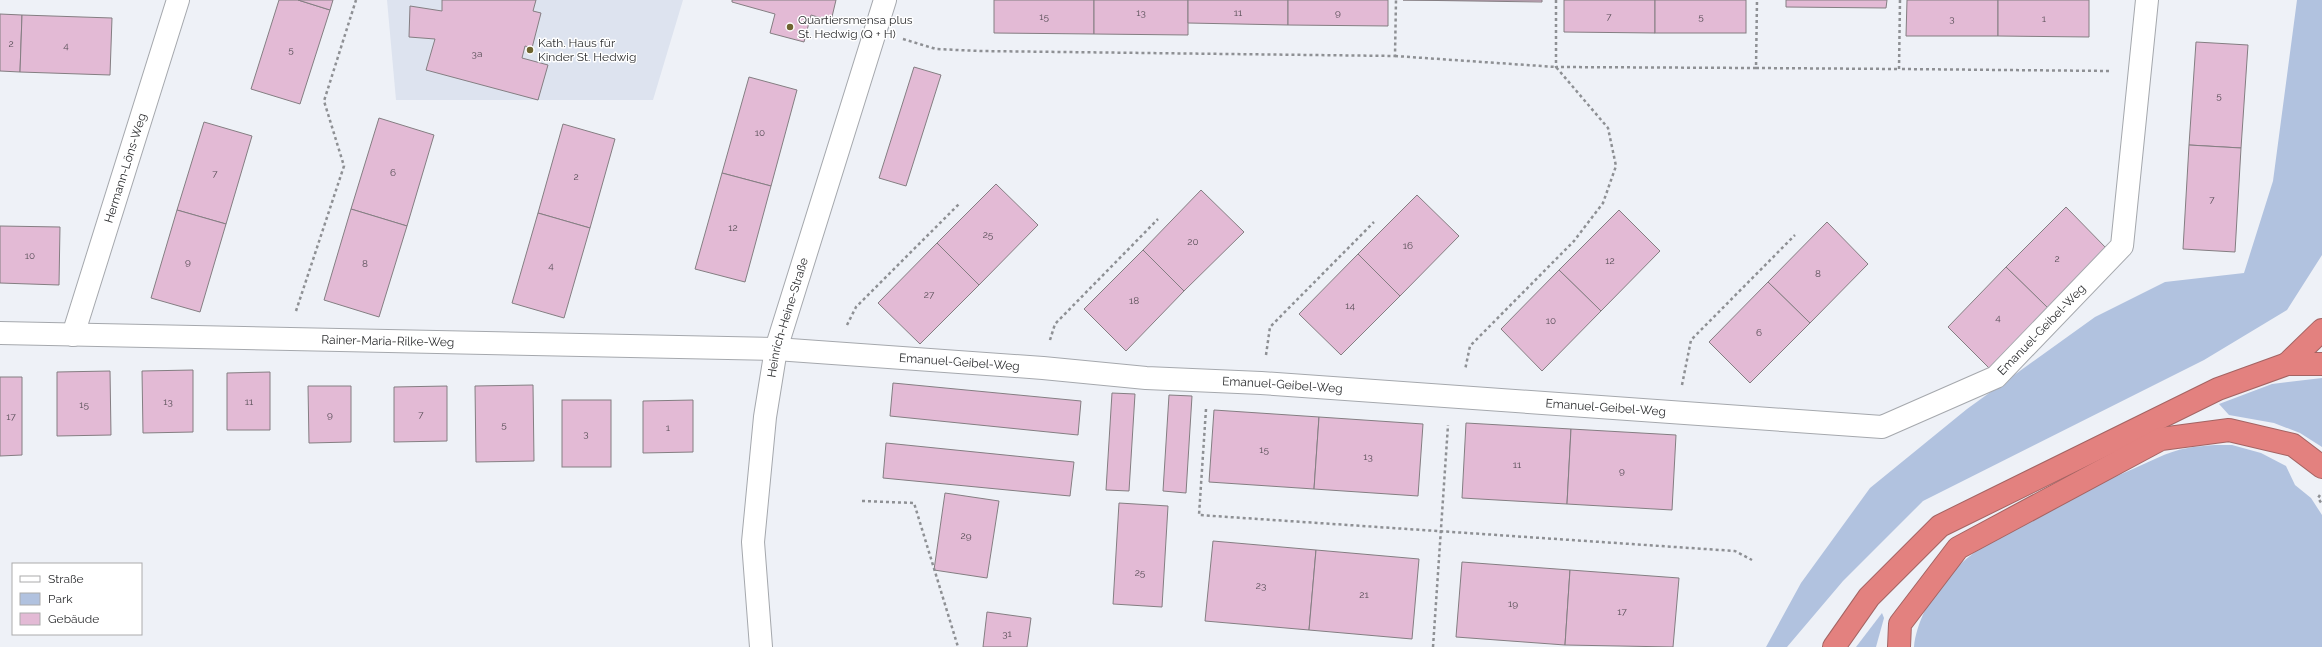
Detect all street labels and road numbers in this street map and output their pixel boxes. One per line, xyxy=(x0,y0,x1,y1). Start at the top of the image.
street label: Hermann-Löns-Weg xyxy=(102,111,149,225)
street label: Heinrich-Heine-Straße xyxy=(764,256,811,379)
street label: Emanuel-Geibel-Weg xyxy=(1995,281,2088,378)
street label: Rainer-Maria-Rilke-Weg xyxy=(321,333,455,349)
street label: Emanuel-Geibel-Weg xyxy=(899,351,1020,373)
street label: Emanuel-Geibel-Weg xyxy=(1222,374,1343,396)
street label: Emanuel-Geibel-Weg xyxy=(1545,396,1666,419)

